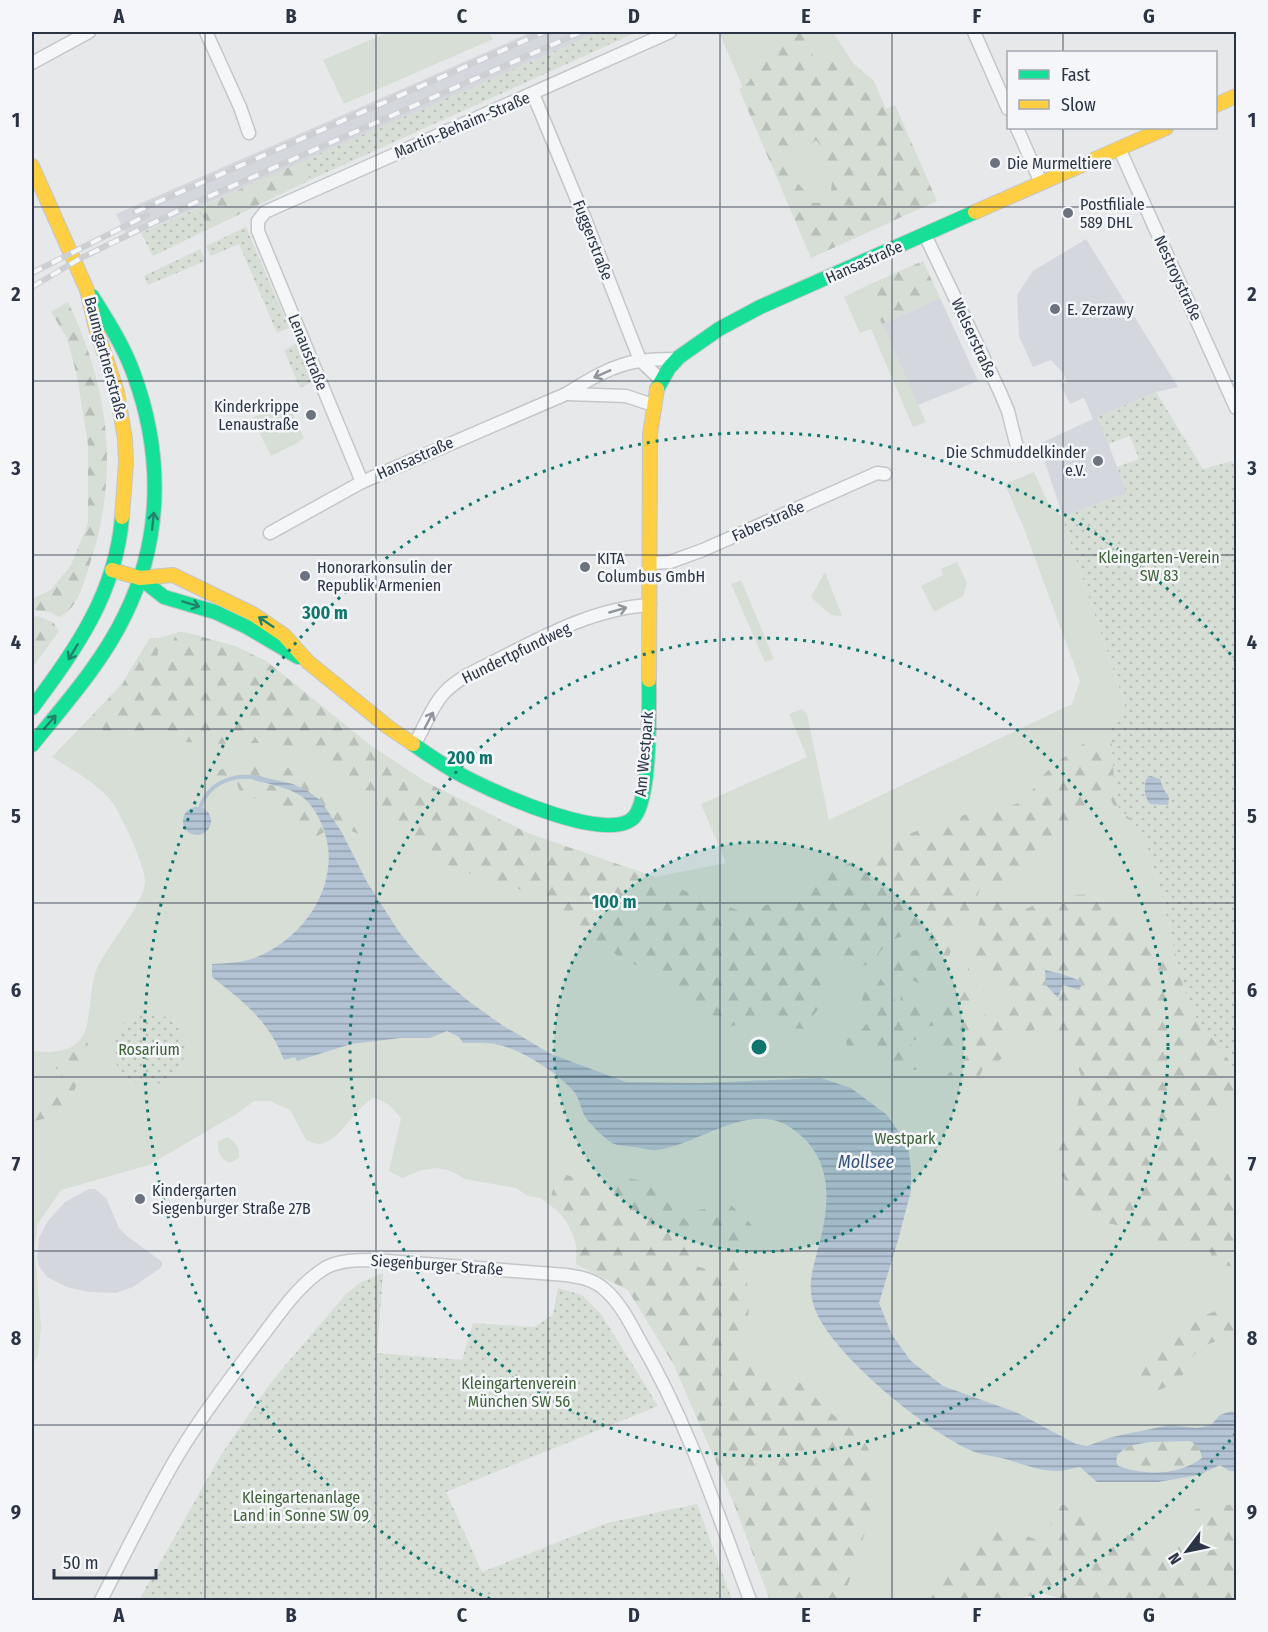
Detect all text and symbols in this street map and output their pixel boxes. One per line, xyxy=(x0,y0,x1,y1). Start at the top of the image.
text: A xyxy=(113,4,126,28)
text: B xyxy=(285,4,297,28)
text: C xyxy=(457,4,468,28)
text: D xyxy=(628,4,640,28)
text: E xyxy=(801,4,811,28)
text: F xyxy=(973,4,982,28)
text: G xyxy=(1143,4,1155,28)
legend xyxy=(1007,51,1217,129)
text: Fast xyxy=(1061,64,1090,86)
street label: Martin-Behaim-Straße xyxy=(391,88,533,162)
text: Slow xyxy=(1061,94,1096,116)
text: 1 xyxy=(12,108,20,132)
text: 1 xyxy=(1248,108,1256,132)
place label: Die Murmeltiere xyxy=(1007,154,1112,173)
marker: Die Murmeltiere xyxy=(988,156,1002,170)
place label: Postfiliale 589 DHL xyxy=(1080,195,1145,232)
street label: Fuggerstraße xyxy=(569,197,617,283)
marker: Postfiliale 589 DHL xyxy=(1061,206,1075,220)
street label: Nestroystraße xyxy=(1150,232,1206,324)
street label: Hansastraße xyxy=(823,237,905,287)
text: 2 xyxy=(10,282,21,306)
text: 2 xyxy=(1246,282,1257,306)
street label: Baumgartnerstraße xyxy=(80,295,132,422)
street label: Welserstraße xyxy=(947,295,1001,381)
place label: E. Zerzawy xyxy=(1067,300,1135,319)
marker: E. Zerzawy xyxy=(1048,302,1062,316)
street label: Lenaustraße xyxy=(284,311,332,393)
one-way arrow xyxy=(593,369,611,380)
place label: Kinderkrippe Lenaustraße xyxy=(214,397,299,434)
marker: Kinderkrippe Lenaustraße xyxy=(304,408,318,422)
street label: Hansastraße xyxy=(374,433,456,483)
place label: Die Schmuddelkinder e.V. xyxy=(946,443,1086,480)
marker: Die Schmuddelkinder e.V. xyxy=(1091,454,1105,468)
text: 3 xyxy=(10,456,21,480)
text: 3 xyxy=(1246,456,1257,480)
street label: Faberstraße xyxy=(729,497,807,545)
one-way arrow xyxy=(148,511,159,531)
park label: Kleingarten-Verein SW 83 xyxy=(1098,548,1220,585)
place label: KITA Columbus GmbH xyxy=(597,549,705,586)
place label: Honorarkonsulin der Republik Armenien xyxy=(317,558,453,595)
marker: KITA Columbus GmbH xyxy=(578,560,592,574)
marker: Honorarkonsulin der Republik Armenien xyxy=(298,569,312,583)
one-way arrow xyxy=(181,600,200,611)
text: 300 m xyxy=(301,602,348,624)
one-way arrow xyxy=(608,603,627,615)
one-way arrow xyxy=(258,616,275,628)
street label: Hundertpfundweg xyxy=(459,618,574,688)
text: 4 xyxy=(11,630,21,654)
text: 4 xyxy=(1247,630,1257,654)
one-way arrow xyxy=(66,643,78,660)
street label: Am Westpark xyxy=(631,710,657,797)
one-way arrow xyxy=(423,711,435,729)
one-way arrow xyxy=(43,715,57,730)
text: 200 m xyxy=(446,747,493,769)
text: 5 xyxy=(11,804,21,828)
text: 5 xyxy=(1247,804,1257,828)
text: 100 m xyxy=(592,891,636,913)
text: 6 xyxy=(11,978,21,1002)
text: 6 xyxy=(1247,978,1257,1002)
centre of rings xyxy=(749,1037,769,1057)
park label: Rosarium xyxy=(118,1040,180,1059)
park label: Westpark xyxy=(874,1129,936,1148)
water label: Mollsee xyxy=(838,1151,895,1173)
text: 7 xyxy=(12,1152,21,1176)
text: 7 xyxy=(1248,1152,1257,1176)
place label: Kindergarten Siegenburger Straße 27B xyxy=(152,1181,311,1218)
marker: Kindergarten Siegenburger Straße 27B xyxy=(133,1192,147,1206)
street label: Siegenburger Straße xyxy=(370,1251,504,1279)
text: 8 xyxy=(11,1326,22,1350)
text: 8 xyxy=(1247,1326,1258,1350)
park label: Kleingartenverein München SW 56 xyxy=(461,1374,577,1411)
park label: Kleingartenanlage Land in Sonne SW 09 xyxy=(233,1488,369,1525)
text: 9 xyxy=(11,1500,21,1524)
text: 9 xyxy=(1247,1500,1257,1524)
north arrow xyxy=(1157,1521,1217,1581)
scale bar xyxy=(54,1542,156,1580)
text: N xyxy=(1164,1550,1185,1568)
text: 50 m xyxy=(63,1552,99,1574)
text: A xyxy=(113,1603,126,1627)
text: B xyxy=(285,1603,297,1627)
text: C xyxy=(457,1603,468,1627)
text: D xyxy=(628,1603,640,1627)
text: E xyxy=(801,1603,811,1627)
text: F xyxy=(973,1603,982,1627)
text: G xyxy=(1143,1603,1155,1627)

